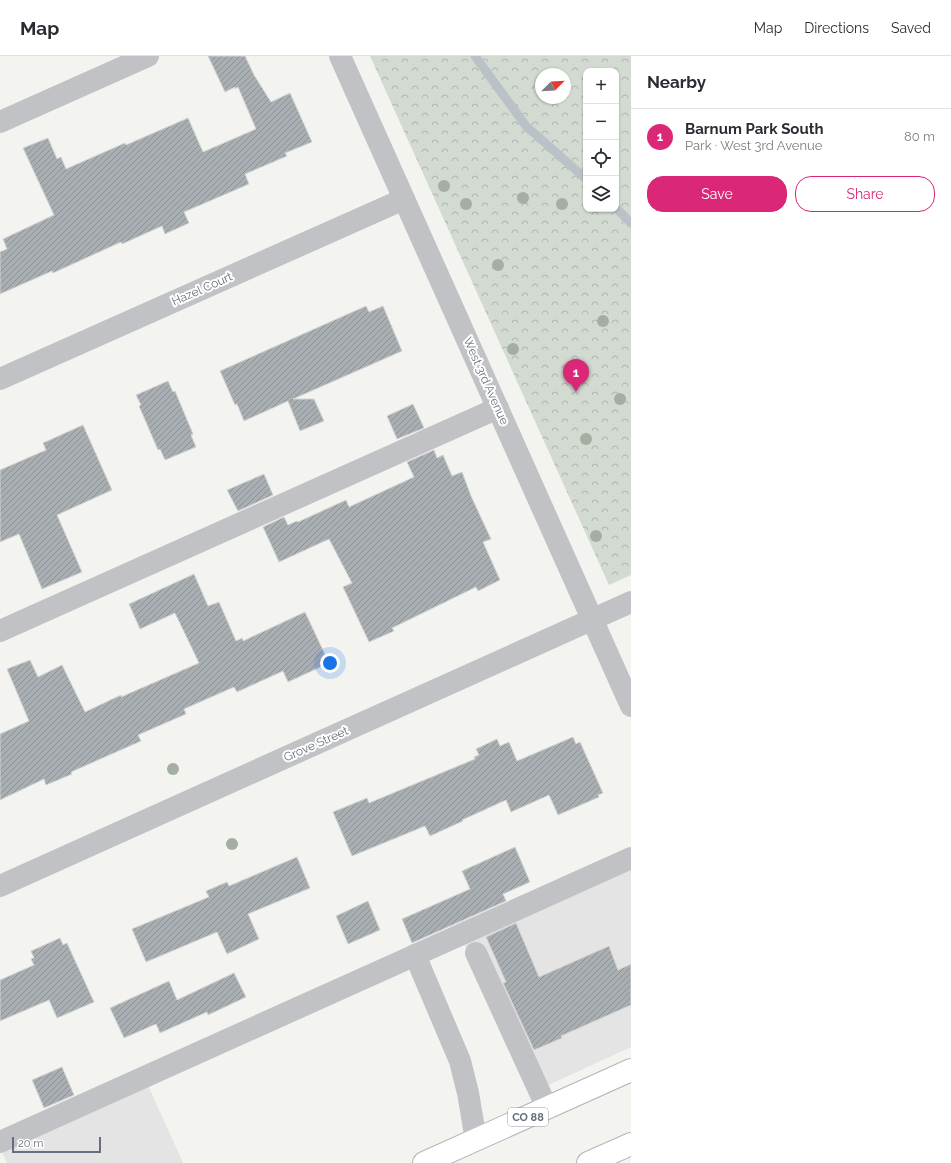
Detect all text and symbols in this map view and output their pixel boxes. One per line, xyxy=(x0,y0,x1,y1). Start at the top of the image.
text: Map xyxy=(20,17,59,39)
text: Map xyxy=(754,20,782,36)
text: Directions xyxy=(804,20,869,36)
text: Saved xyxy=(891,20,931,36)
north arrow xyxy=(535,68,571,104)
map controls xyxy=(583,68,619,212)
button: + xyxy=(583,68,619,104)
text: Nearby xyxy=(647,72,706,92)
button: − xyxy=(583,104,619,140)
text: Barnum Park South xyxy=(685,120,824,138)
text: 1 xyxy=(657,129,663,144)
text: 80 m xyxy=(904,129,935,144)
text: Park · West 3rd Avenue xyxy=(685,138,822,153)
button: locate xyxy=(583,140,619,176)
button: layers xyxy=(583,176,619,212)
button: Save xyxy=(647,176,787,212)
button: Share xyxy=(795,176,935,212)
street label: Hazel Court xyxy=(170,269,234,309)
street label: West 3rd Avenue xyxy=(460,335,512,427)
pin: 1 xyxy=(563,359,589,392)
your location xyxy=(320,653,340,673)
street label: Grove Street xyxy=(282,724,350,764)
road number: CO 88 xyxy=(508,1108,548,1126)
scale bar xyxy=(12,1135,101,1154)
text: 20 m xyxy=(18,1137,43,1150)

